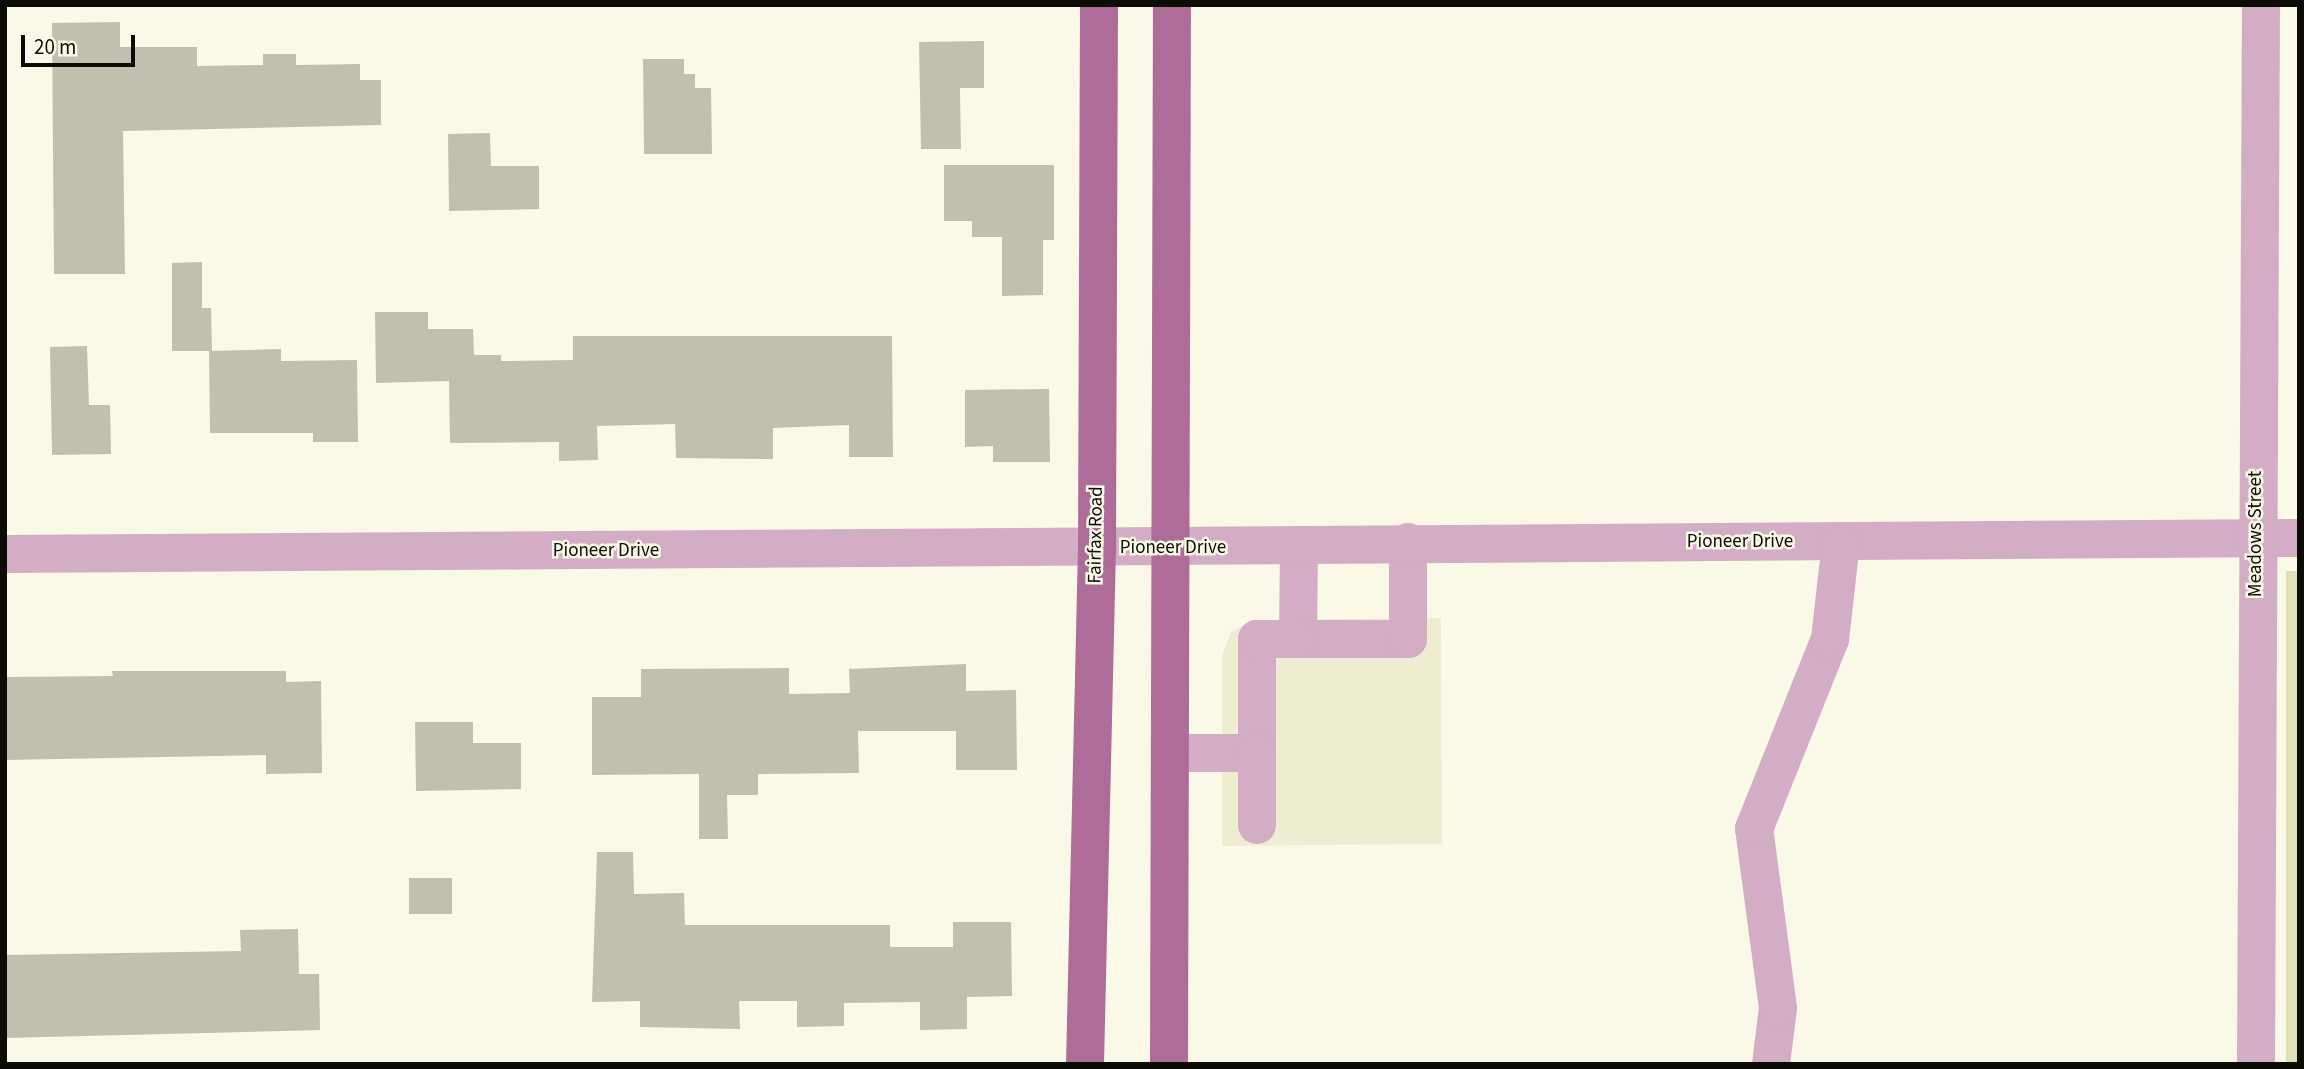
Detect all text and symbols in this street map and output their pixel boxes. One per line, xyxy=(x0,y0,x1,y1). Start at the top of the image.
scale bar xyxy=(24,21,138,65)
text: 20 m xyxy=(34,32,76,62)
street label: Meadows Street xyxy=(2245,471,2267,597)
street label: Fairfax Road xyxy=(1084,486,1108,584)
street label: Pioneer Drive xyxy=(1687,531,1793,553)
street label: Pioneer Drive xyxy=(1120,537,1226,559)
street label: Pioneer Drive xyxy=(553,540,659,562)

